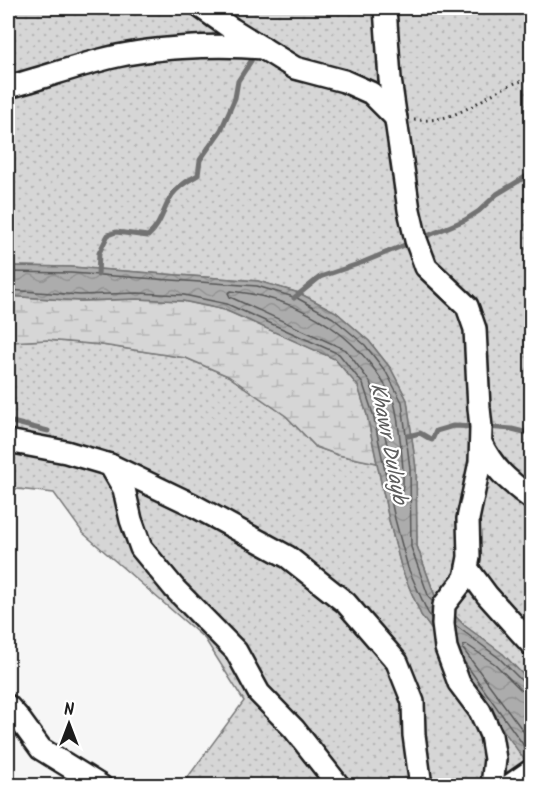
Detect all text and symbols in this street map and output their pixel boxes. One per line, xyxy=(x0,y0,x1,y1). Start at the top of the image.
water label: Khawr Dulayb xyxy=(360,380,416,509)
north arrow xyxy=(39,694,99,754)
text: N xyxy=(64,698,74,723)

